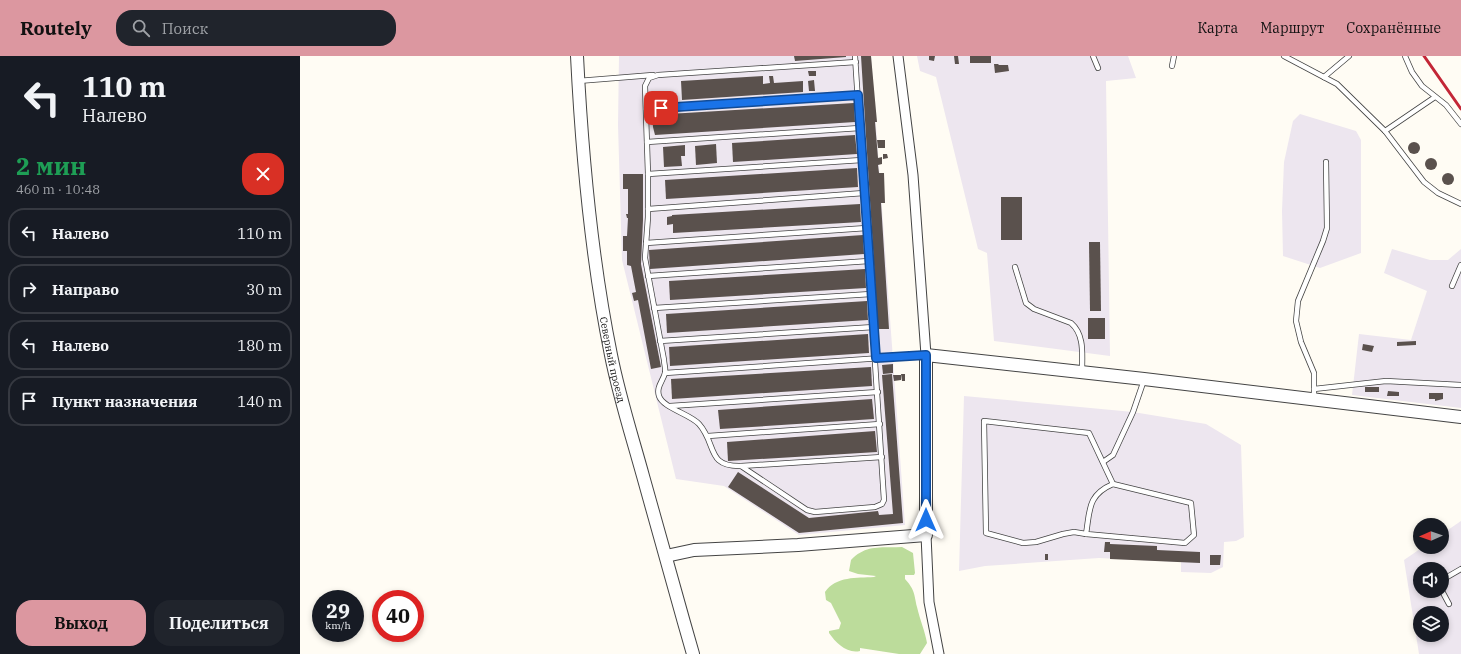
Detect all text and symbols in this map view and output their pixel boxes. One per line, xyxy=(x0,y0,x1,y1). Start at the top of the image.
search box xyxy=(116,10,396,46)
text: Routely xyxy=(20,16,92,40)
icon: search xyxy=(130,17,152,39)
text: Поиск xyxy=(162,19,208,38)
text: Карта xyxy=(1197,19,1238,37)
text: Маршрут xyxy=(1260,19,1324,37)
text: Сохранённые xyxy=(1346,19,1441,37)
text: 110 m xyxy=(82,68,166,105)
icon: left xyxy=(16,72,68,124)
pin xyxy=(644,91,678,125)
icon: arrive xyxy=(650,97,672,119)
text: Налево xyxy=(82,104,147,127)
text: 2 мин xyxy=(16,150,86,182)
button: close xyxy=(242,153,284,195)
text: 460 m · 10:48 xyxy=(16,181,100,198)
icon: left xyxy=(18,222,40,244)
text: Налево xyxy=(52,224,109,243)
text: 110 m xyxy=(237,224,282,243)
icon: right xyxy=(18,278,40,300)
text: Направо xyxy=(52,280,119,299)
text: 30 m xyxy=(246,280,282,299)
street label: Северный проезд xyxy=(597,316,628,404)
icon: left xyxy=(18,334,40,356)
text: Налево xyxy=(52,336,109,355)
text: 180 m xyxy=(237,336,282,355)
icon: arrive xyxy=(18,390,40,412)
text: Пункт назначения xyxy=(52,392,198,411)
text: 140 m xyxy=(237,392,282,411)
position arrow xyxy=(905,499,947,541)
north arrow xyxy=(1413,518,1449,554)
map controls xyxy=(1413,518,1449,642)
button: sound xyxy=(1413,562,1449,598)
speed limit sign: 40 xyxy=(372,590,424,642)
text: 29 xyxy=(326,597,350,624)
button: Выход xyxy=(16,600,146,646)
button: Поделиться xyxy=(154,600,284,646)
button: layers xyxy=(1413,606,1449,642)
text: km/h xyxy=(325,619,351,632)

